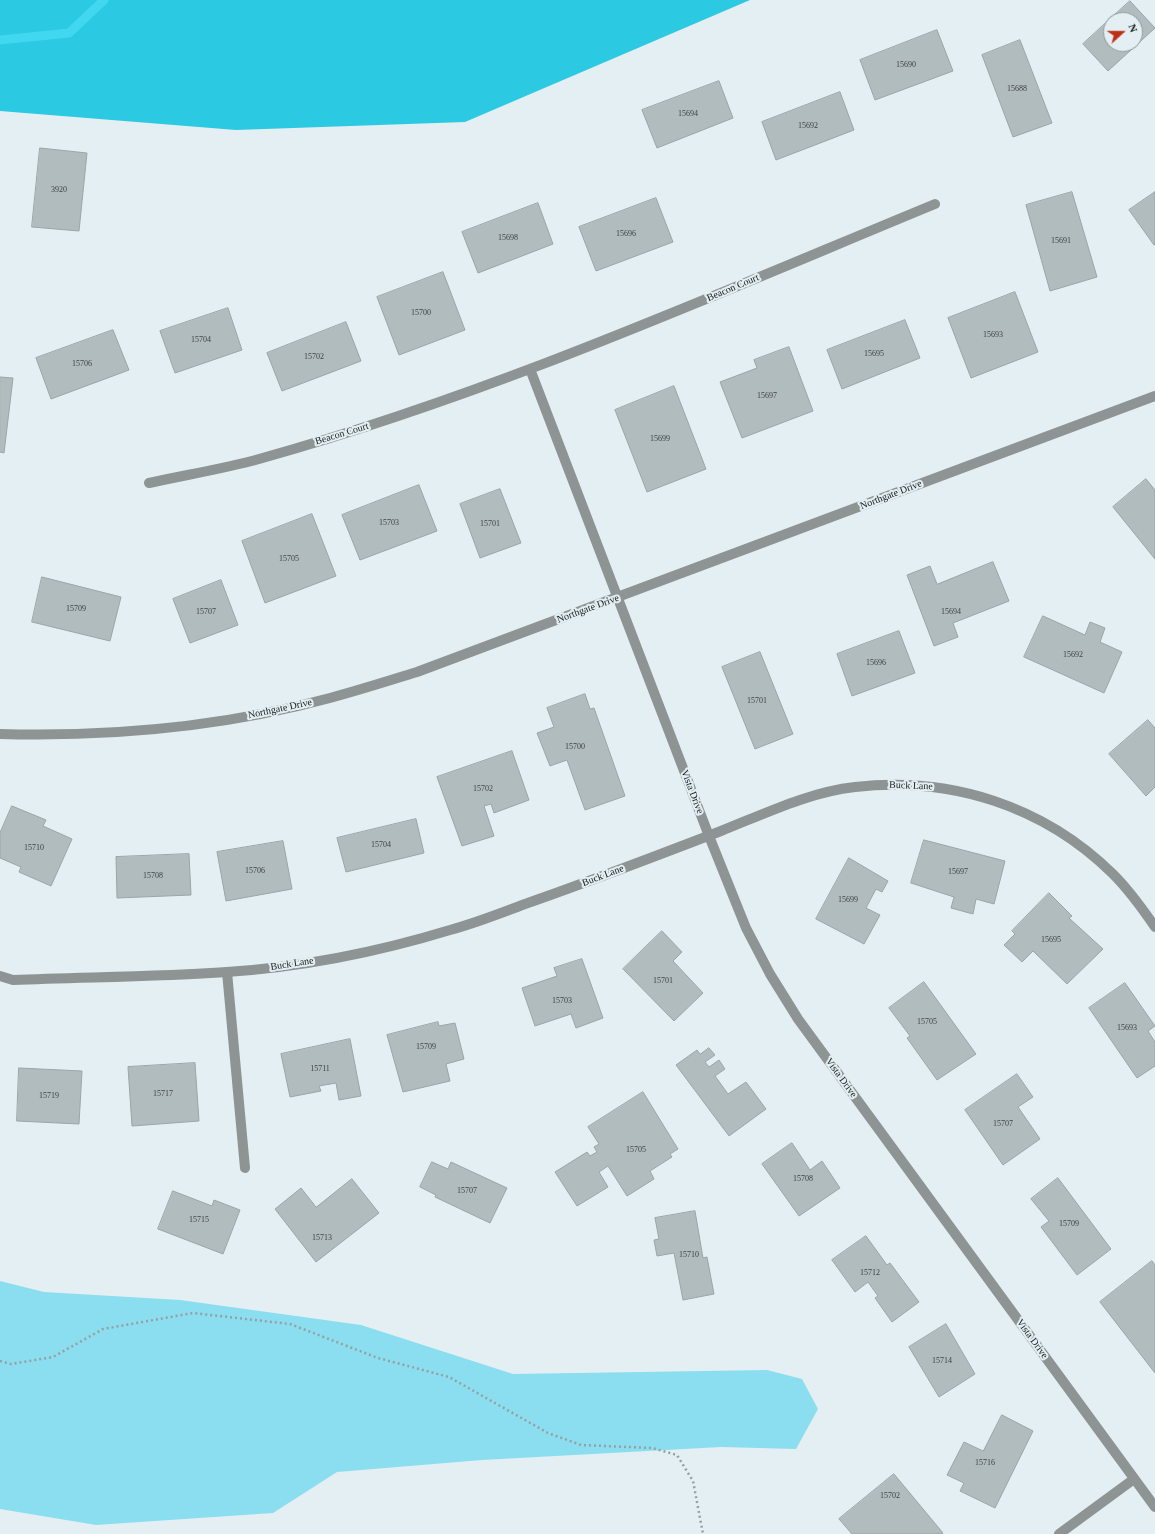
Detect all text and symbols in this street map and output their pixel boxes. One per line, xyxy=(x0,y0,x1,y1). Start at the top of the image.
north arrow xyxy=(1103,12,1143,52)
text: N xyxy=(1126,22,1140,34)
house number: 15690 xyxy=(896,60,916,70)
house number: 15688 xyxy=(1007,84,1027,94)
house number: 15694 xyxy=(678,109,698,119)
house number: 15692 xyxy=(798,121,818,131)
house number: 3920 xyxy=(51,185,67,195)
house number: 15696 xyxy=(616,229,636,239)
house number: 15698 xyxy=(498,233,518,243)
house number: 15691 xyxy=(1051,236,1071,246)
street label: Beacon Court xyxy=(705,272,761,304)
house number: 15700 xyxy=(411,308,431,318)
house number: 15693 xyxy=(983,330,1003,340)
house number: 15704 xyxy=(191,335,211,345)
house number: 15695 xyxy=(864,349,884,359)
house number: 15702 xyxy=(304,352,324,362)
house number: 15706 xyxy=(72,359,92,369)
house number: 15697 xyxy=(757,391,777,401)
street label: Beacon Court xyxy=(314,420,370,448)
house number: 15699 xyxy=(650,434,670,444)
street label: Northgate Drive xyxy=(858,478,924,512)
house number: 15703 xyxy=(379,518,399,528)
house number: 15701 xyxy=(480,519,500,529)
house number: 15705 xyxy=(279,554,299,564)
street label: Northgate Drive xyxy=(555,592,621,626)
house number: 15709 xyxy=(66,604,86,614)
house number: 15707 xyxy=(196,607,216,617)
house number: 15694 xyxy=(941,607,961,617)
house number: 15692 xyxy=(1063,650,1083,660)
house number: 15696 xyxy=(866,658,886,668)
street label: Northgate Drive xyxy=(247,696,313,722)
house number: 15701 xyxy=(747,696,767,706)
house number: 15700 xyxy=(565,742,585,752)
street label: Vista Drive xyxy=(678,768,706,816)
street label: Buck Lane xyxy=(889,779,933,793)
house number: 15702 xyxy=(473,784,493,794)
house number: 15704 xyxy=(371,840,391,850)
house number: 15710 xyxy=(24,843,44,853)
street label: Buck Lane xyxy=(581,863,625,889)
house number: 15706 xyxy=(245,866,265,876)
house number: 15697 xyxy=(948,867,968,877)
house number: 15708 xyxy=(143,871,163,881)
house number: 15699 xyxy=(838,895,858,905)
house number: 15695 xyxy=(1041,935,1061,945)
street label: Buck Lane xyxy=(270,955,314,973)
house number: 15701 xyxy=(653,976,673,986)
house number: 15703 xyxy=(552,996,572,1006)
house number: 15705 xyxy=(917,1017,937,1027)
house number: 15693 xyxy=(1117,1023,1137,1033)
house number: 15709 xyxy=(416,1042,436,1052)
street label: Vista Drive xyxy=(823,1056,859,1100)
house number: 15711 xyxy=(310,1064,330,1074)
house number: 15717 xyxy=(153,1089,173,1099)
house number: 15719 xyxy=(39,1091,59,1101)
house number: 15707 xyxy=(993,1119,1013,1129)
house number: 15705 xyxy=(626,1145,646,1155)
house number: 15708 xyxy=(793,1174,813,1184)
house number: 15707 xyxy=(457,1186,477,1196)
house number: 15715 xyxy=(189,1215,209,1225)
house number: 15709 xyxy=(1059,1219,1079,1229)
house number: 15713 xyxy=(312,1233,332,1243)
house number: 15710 xyxy=(679,1250,699,1260)
house number: 15712 xyxy=(860,1268,880,1278)
street label: Vista Drive xyxy=(1014,1317,1050,1361)
house number: 15714 xyxy=(932,1356,952,1366)
house number: 15716 xyxy=(975,1458,995,1468)
house number: 15702 xyxy=(880,1491,900,1501)

